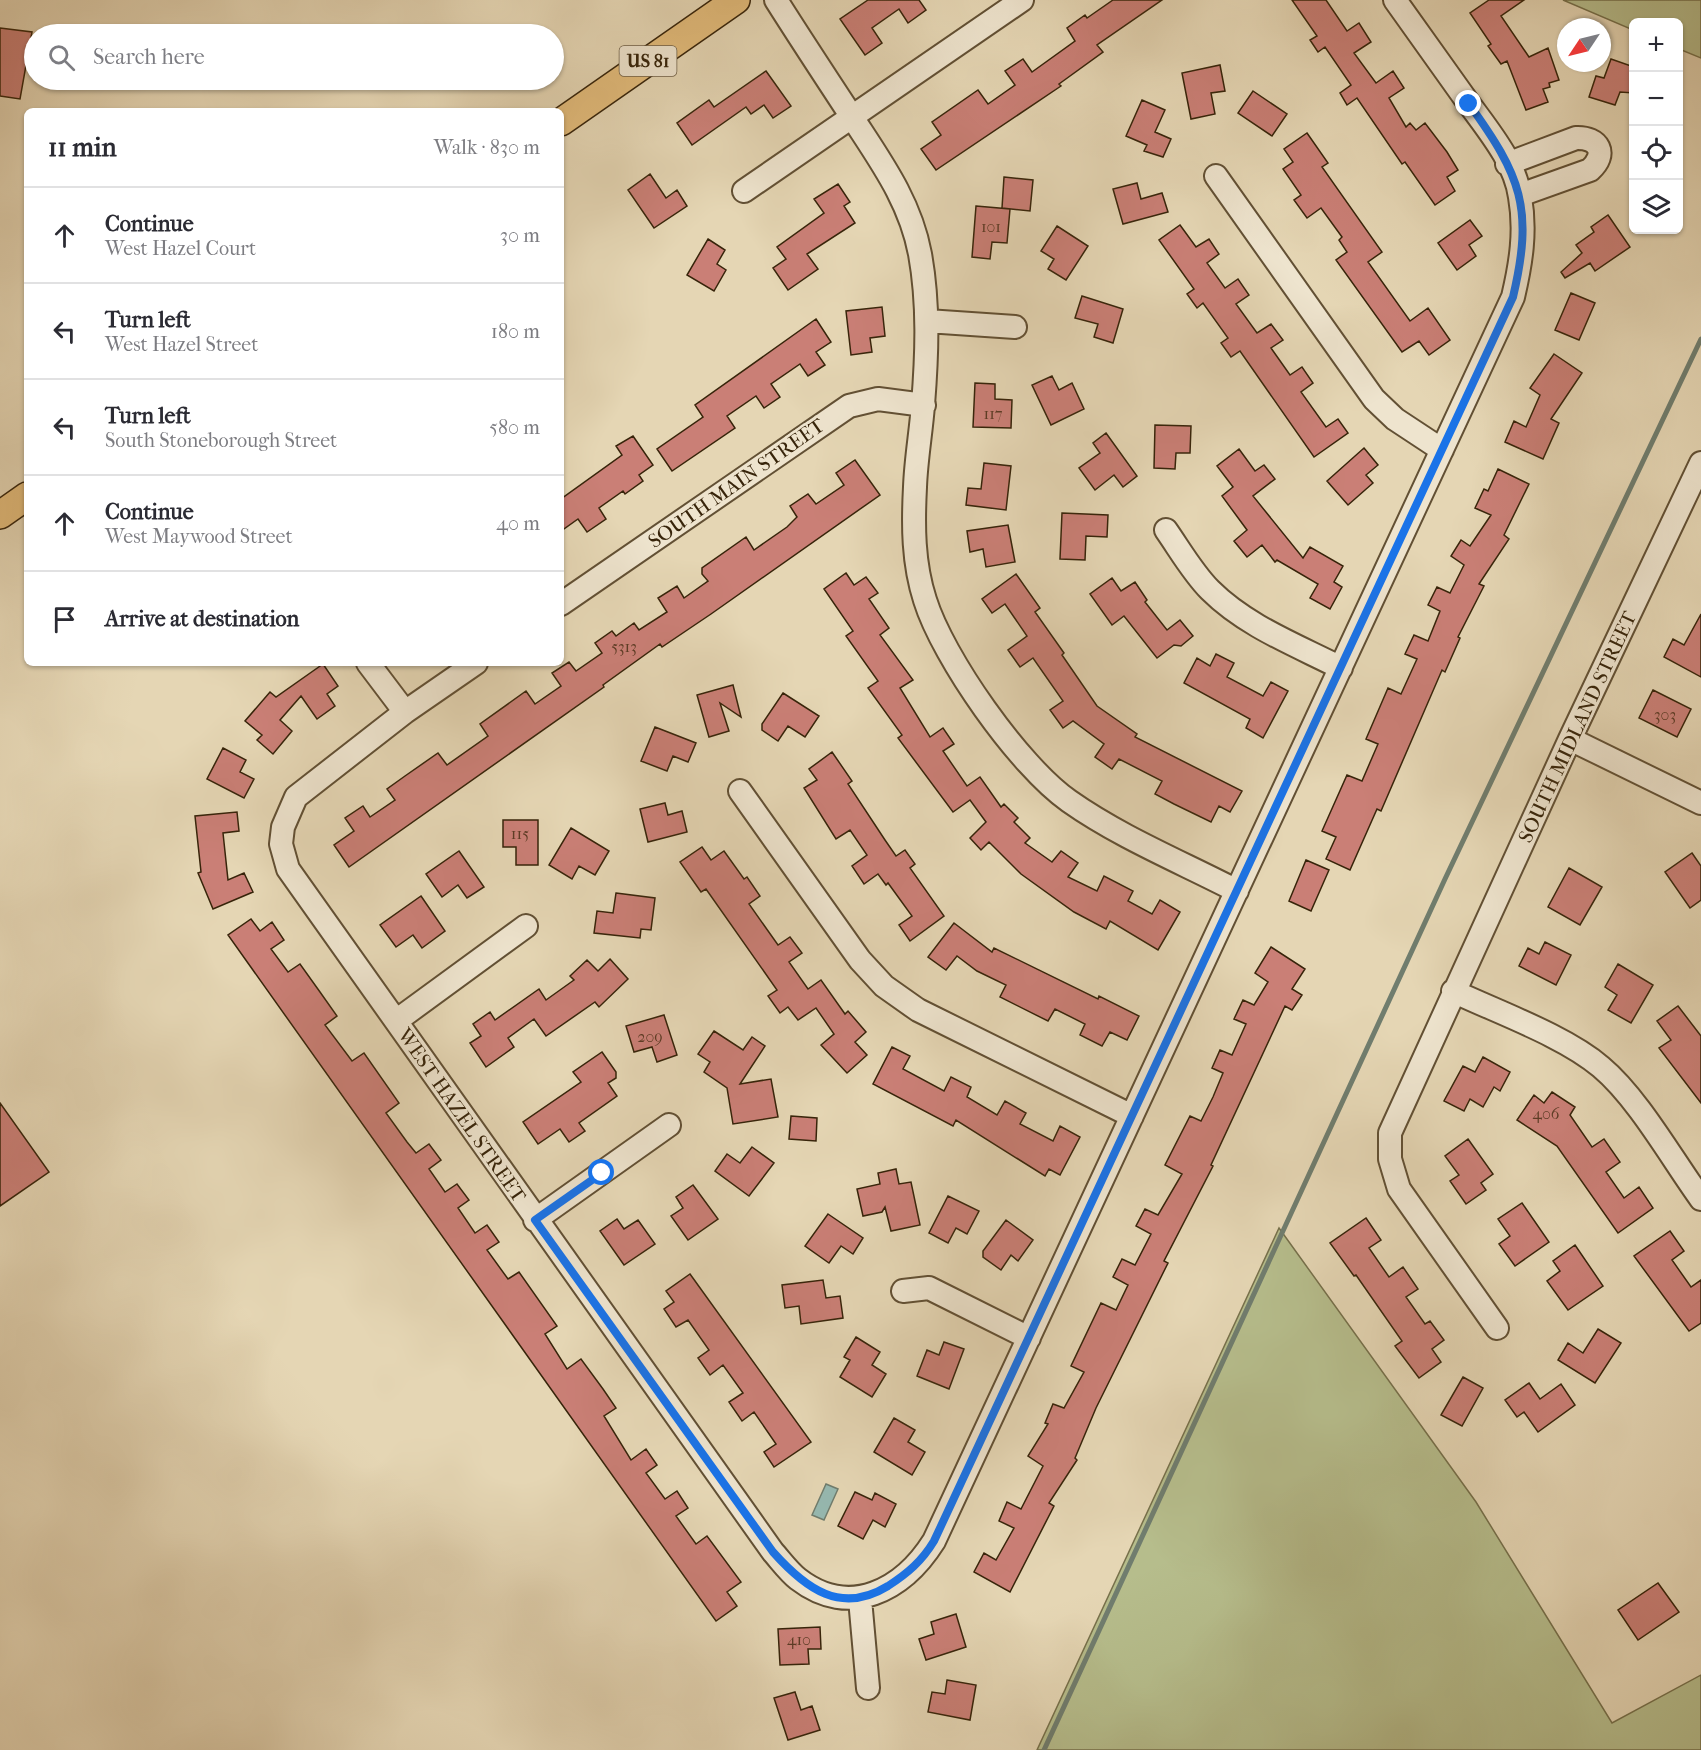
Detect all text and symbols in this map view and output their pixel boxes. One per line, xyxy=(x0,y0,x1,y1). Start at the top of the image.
north arrow xyxy=(1557,18,1611,72)
map controls xyxy=(1629,18,1683,234)
button: + xyxy=(1629,18,1683,72)
search box xyxy=(24,24,564,90)
icon: search xyxy=(45,41,78,74)
text: Search here xyxy=(93,44,205,70)
road number: US 81 xyxy=(620,46,676,76)
button: − xyxy=(1629,72,1683,126)
route end xyxy=(1455,90,1481,116)
button: locate xyxy=(1629,126,1683,180)
text: 11 min xyxy=(48,132,117,163)
text: Walk · 830 m xyxy=(434,136,540,159)
button: layers xyxy=(1629,180,1683,234)
text: Continue xyxy=(105,211,194,237)
house number: 101 xyxy=(981,217,1001,236)
icon: ahead xyxy=(48,219,81,252)
text: 30 m xyxy=(500,224,540,247)
text: West Hazel Court xyxy=(105,237,256,260)
text: Turn left xyxy=(105,307,191,333)
icon: left xyxy=(48,315,81,348)
text: 180 m xyxy=(491,320,540,343)
text: West Hazel Street xyxy=(105,333,258,356)
text: Turn left xyxy=(105,403,191,429)
house number: 117 xyxy=(983,404,1003,423)
icon: left xyxy=(48,411,81,444)
street label: SOUTH MAIN STREET xyxy=(644,414,829,553)
text: 580 m xyxy=(489,416,540,439)
text: South Stoneborough Street xyxy=(105,429,337,452)
text: Continue xyxy=(105,499,194,525)
icon: ahead xyxy=(48,507,81,540)
text: 40 m xyxy=(496,512,540,535)
text: West Maywood Street xyxy=(105,525,293,548)
icon: arrive xyxy=(48,603,81,636)
text: Arrive at destination xyxy=(105,606,299,632)
street label: SOUTH MIDLAND STREET xyxy=(1514,608,1641,846)
house number: 5313 xyxy=(611,637,637,656)
house number: 303 xyxy=(1654,705,1676,724)
house number: 115 xyxy=(511,824,529,843)
street label: WEST HAZEL STREET xyxy=(392,1023,531,1207)
house number: 209 xyxy=(637,1027,663,1046)
house number: 406 xyxy=(1533,1104,1560,1123)
route start xyxy=(588,1159,614,1185)
house number: 410 xyxy=(787,1630,811,1649)

